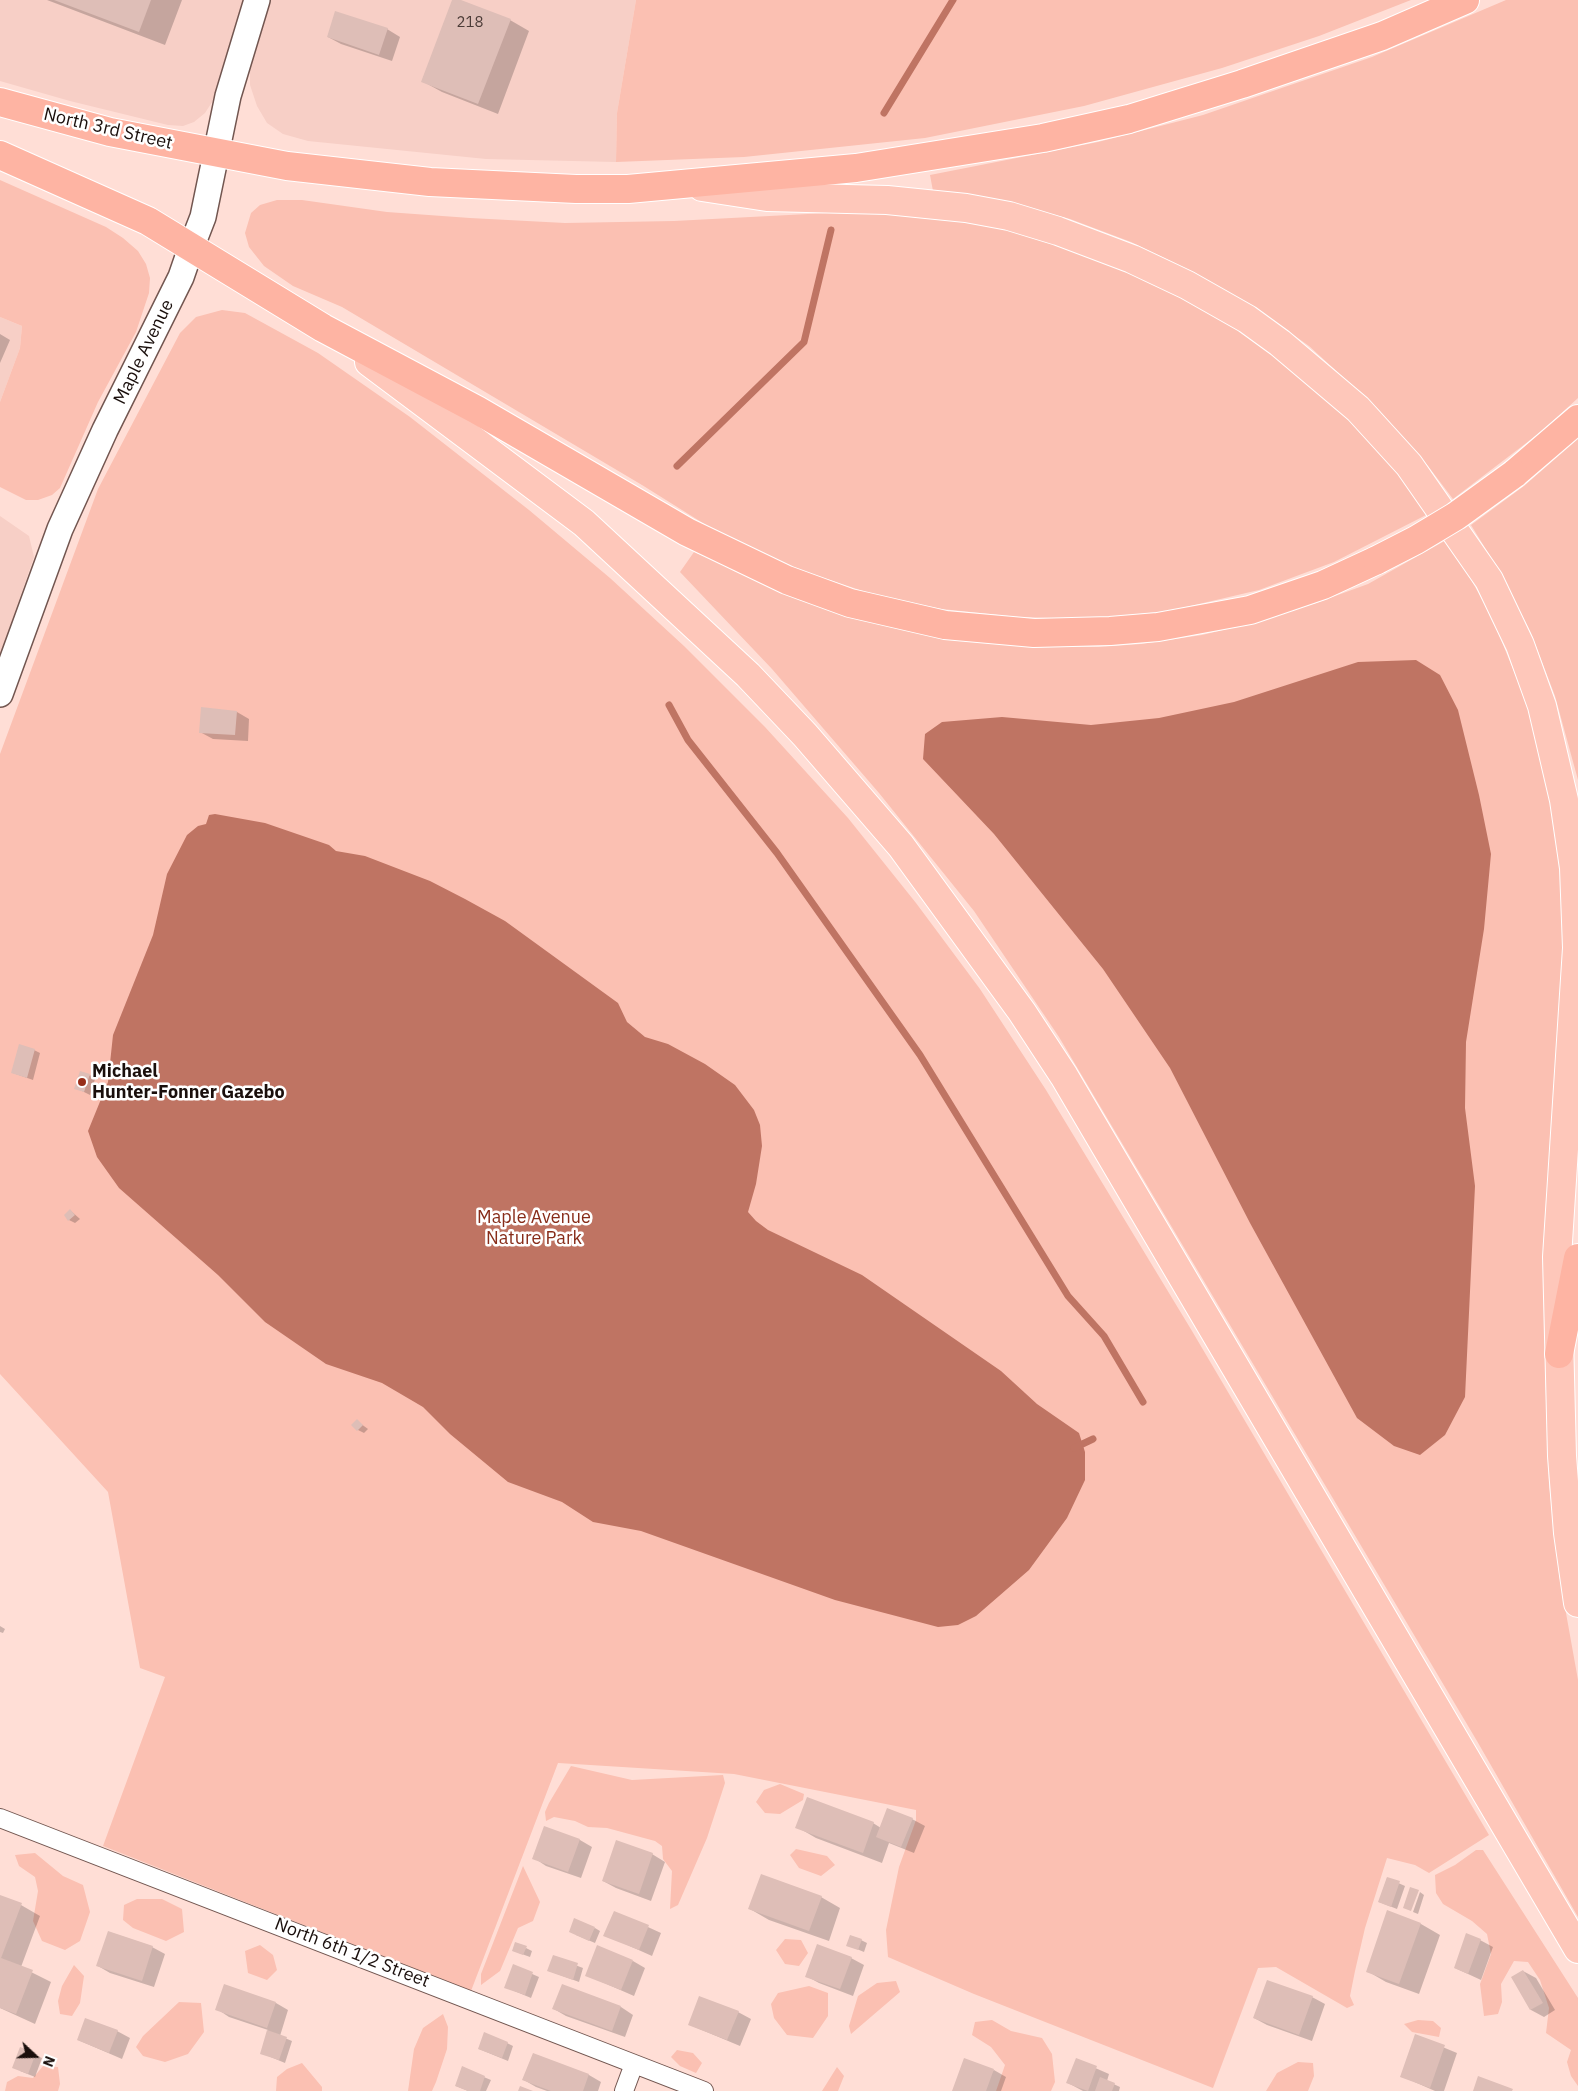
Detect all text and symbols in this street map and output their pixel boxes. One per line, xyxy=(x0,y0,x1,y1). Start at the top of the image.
house number: 218 xyxy=(457,14,483,32)
street label: North 3rd Street xyxy=(41,104,175,154)
street label: Maple Avenue xyxy=(109,296,179,408)
place label: Michael Hunter-Fonner Gazebo xyxy=(92,1061,285,1104)
marker: Michael Hunter-Fonner Gazebo xyxy=(76,1076,88,1088)
park label: Maple Avenue Nature Park xyxy=(477,1207,591,1250)
street label: North 6th 1/2 Street xyxy=(272,1914,432,1992)
north arrow xyxy=(10,2031,60,2081)
text: N xyxy=(39,2053,59,2069)

